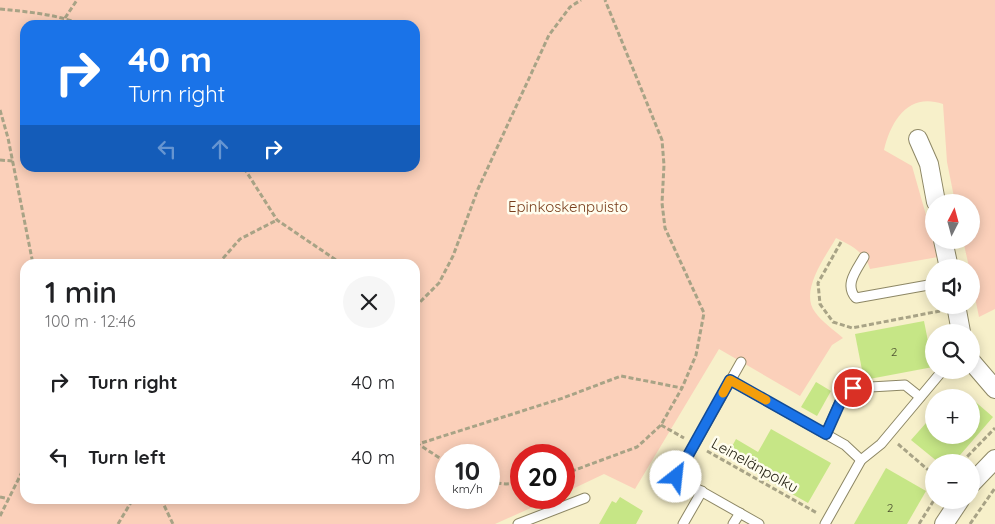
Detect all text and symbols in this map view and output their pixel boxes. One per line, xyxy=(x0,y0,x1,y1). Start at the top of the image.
text: 40 m xyxy=(128,37,212,81)
icon: right xyxy=(45,40,110,105)
text: Turn right xyxy=(128,80,225,108)
icon: left xyxy=(153,135,181,163)
icon: ahead xyxy=(206,135,234,163)
icon: right xyxy=(259,135,287,163)
north arrow xyxy=(925,194,980,249)
map controls xyxy=(925,194,980,509)
park label: Epinkoskenpuisto xyxy=(508,197,628,216)
button: sound xyxy=(925,259,980,314)
text: 1 min xyxy=(45,273,117,311)
button: close xyxy=(343,276,395,328)
text: 100 m · 12:46 xyxy=(45,311,136,331)
button: search xyxy=(925,324,980,379)
house number: 2 xyxy=(891,344,898,359)
pin xyxy=(832,367,874,409)
icon: right xyxy=(45,368,73,396)
text: Turn right xyxy=(88,370,177,394)
text: 40 m xyxy=(351,370,395,394)
icon: arrive xyxy=(839,374,867,402)
button: + xyxy=(925,389,980,444)
street label: Leinelänpolku xyxy=(708,433,802,497)
icon: left xyxy=(45,443,73,471)
speed limit sign: 20 xyxy=(510,444,575,509)
text: Turn left xyxy=(88,445,166,469)
text: 40 m xyxy=(351,445,395,469)
position arrow xyxy=(649,450,701,502)
button: − xyxy=(925,454,980,509)
text: 10 xyxy=(455,455,480,486)
text: km/h xyxy=(452,481,483,496)
house number: 2 xyxy=(887,500,894,515)

